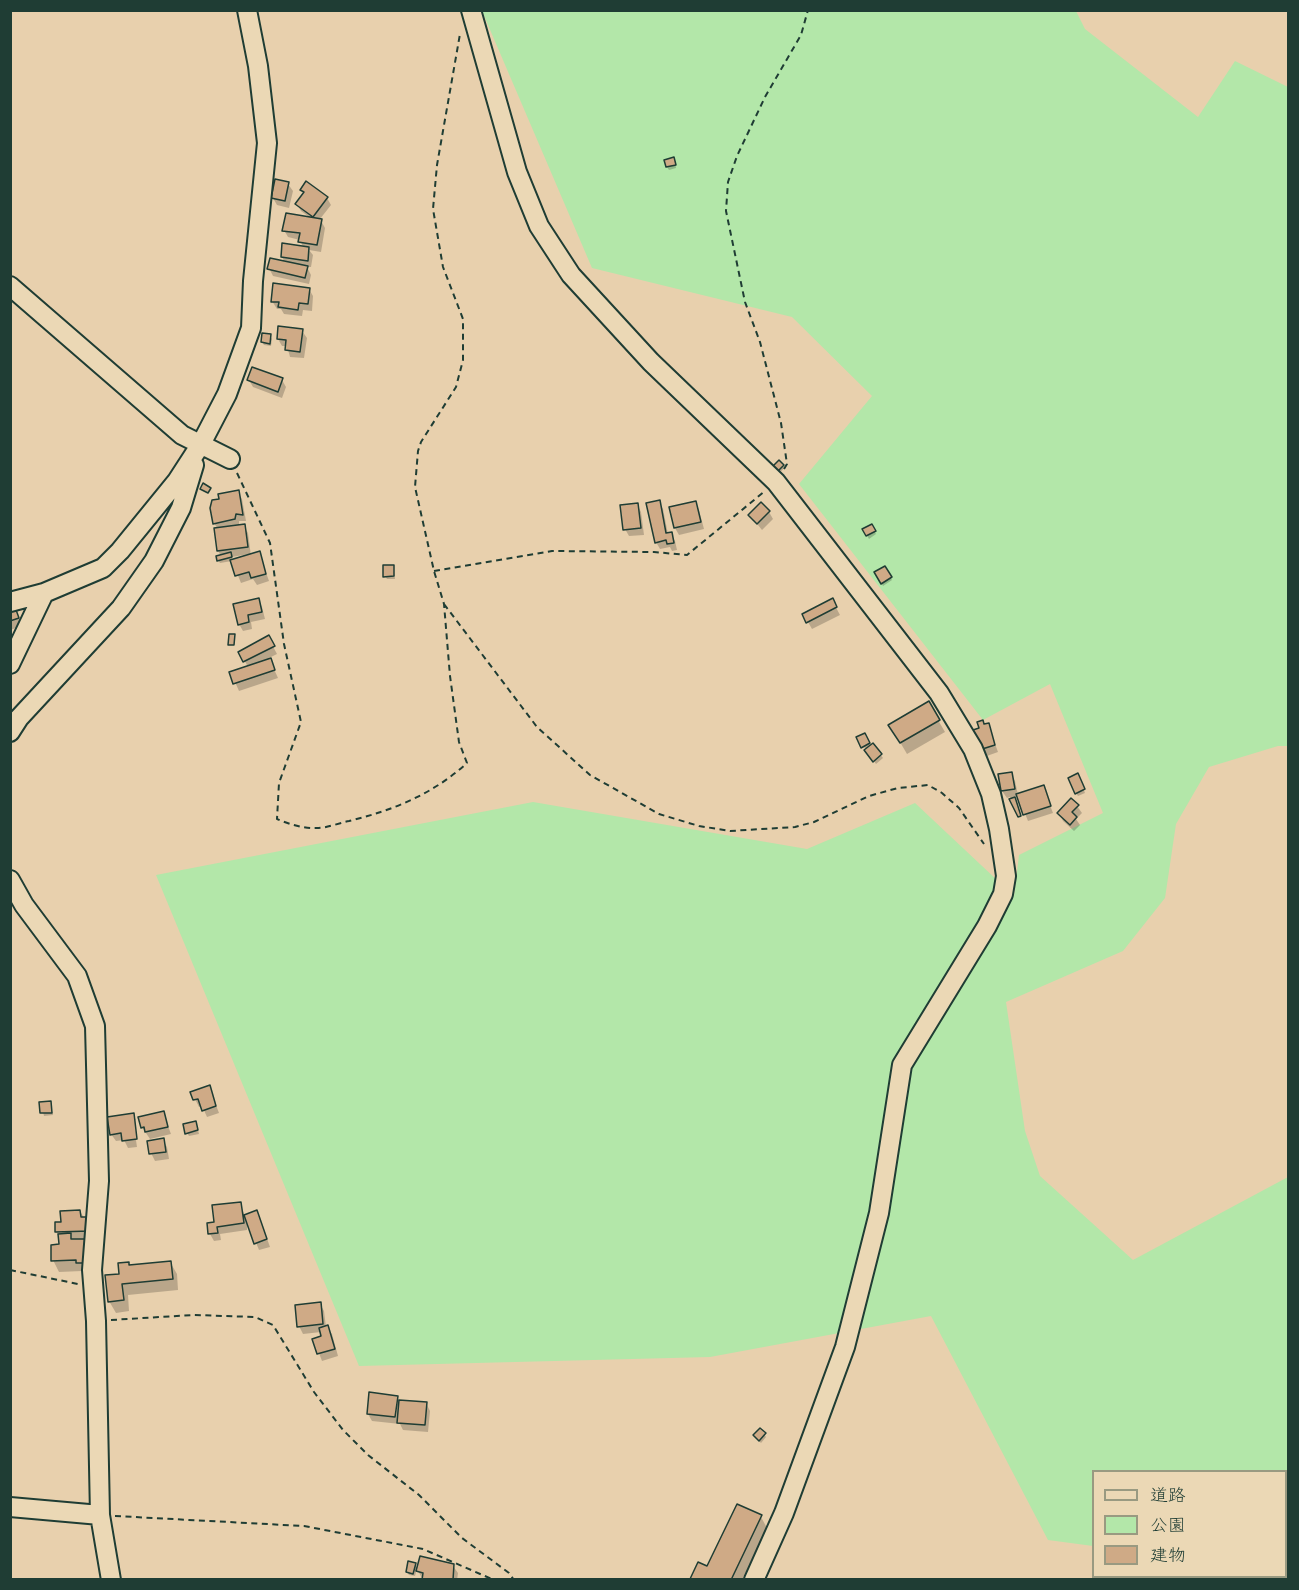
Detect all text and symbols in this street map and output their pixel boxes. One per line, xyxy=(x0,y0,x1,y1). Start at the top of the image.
legend xyxy=(1092,1470,1287,1578)
text: 道路 xyxy=(1150,1485,1186,1510)
text: 公園 xyxy=(1150,1515,1186,1540)
text: 建物 xyxy=(1150,1545,1186,1570)

